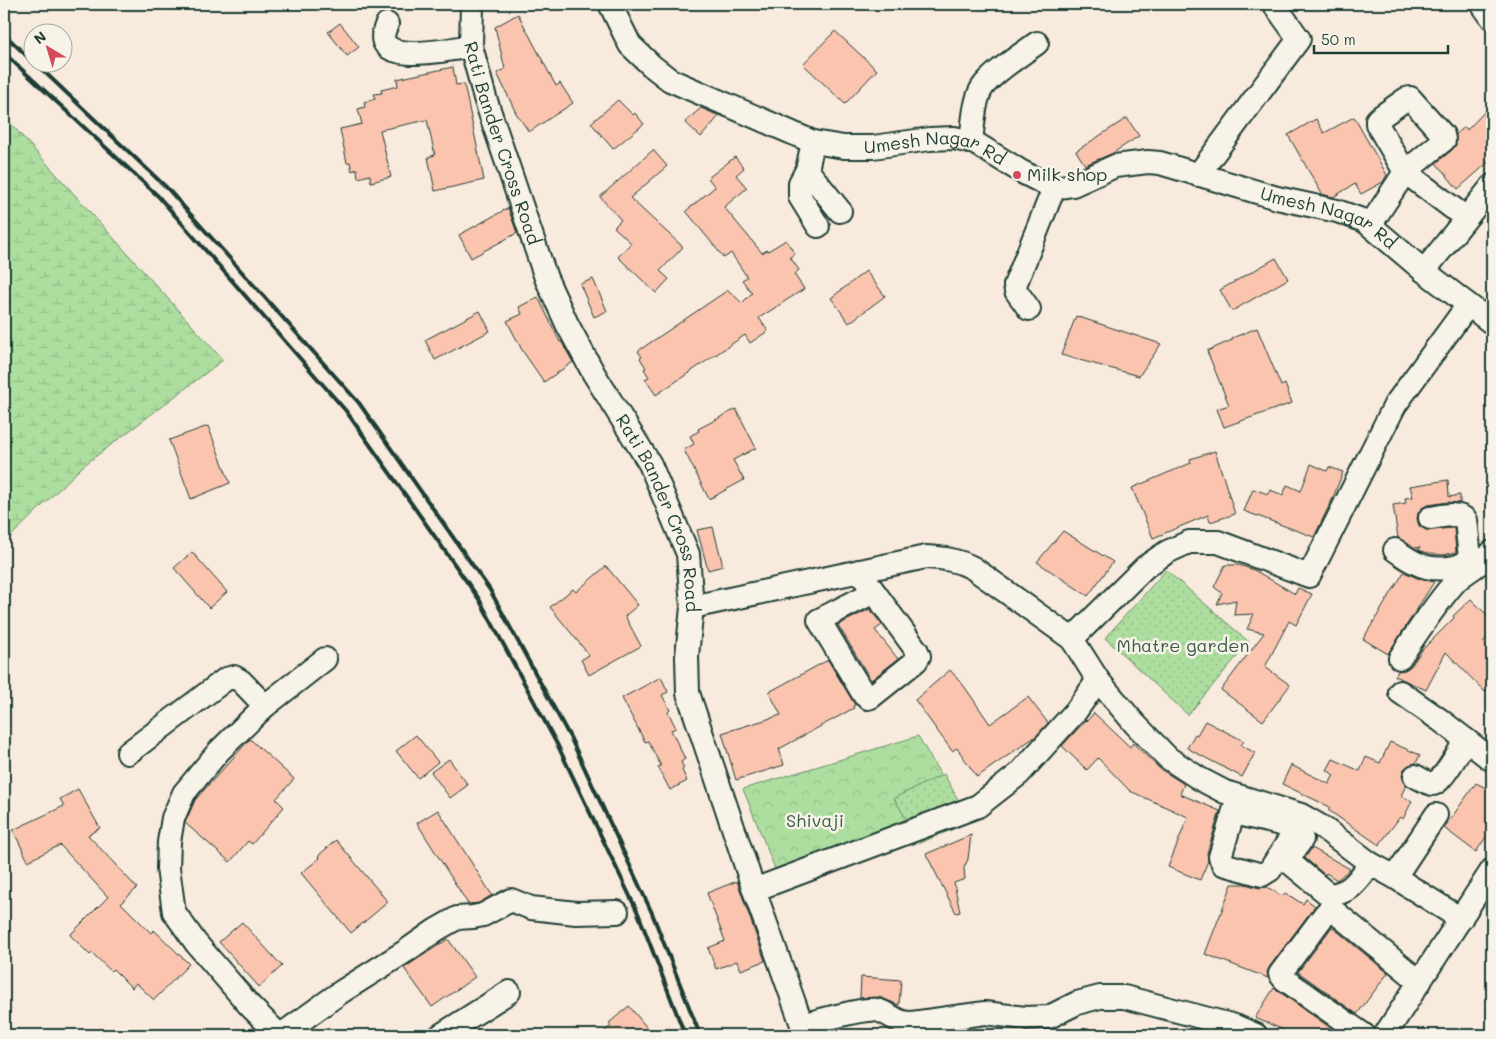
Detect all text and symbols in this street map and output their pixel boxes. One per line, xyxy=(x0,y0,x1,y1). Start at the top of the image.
north arrow xyxy=(22,22,72,72)
scale bar xyxy=(1314,22,1447,54)
text: N xyxy=(30,27,50,48)
text: 50 m xyxy=(1321,29,1356,49)
street label: Rati Bander Cross Road xyxy=(459,39,547,248)
street label: Umesh Nagar Rd xyxy=(864,124,1011,170)
place label: Milk shop xyxy=(1027,162,1107,186)
marker: Milk shop xyxy=(1011,169,1023,181)
street label: Umesh Nagar Rd xyxy=(1257,181,1402,254)
street label: Rati Bander Cross Road xyxy=(611,409,705,613)
park label: Mhatre garden xyxy=(1117,633,1249,657)
park label: Shivaji xyxy=(786,808,844,832)

